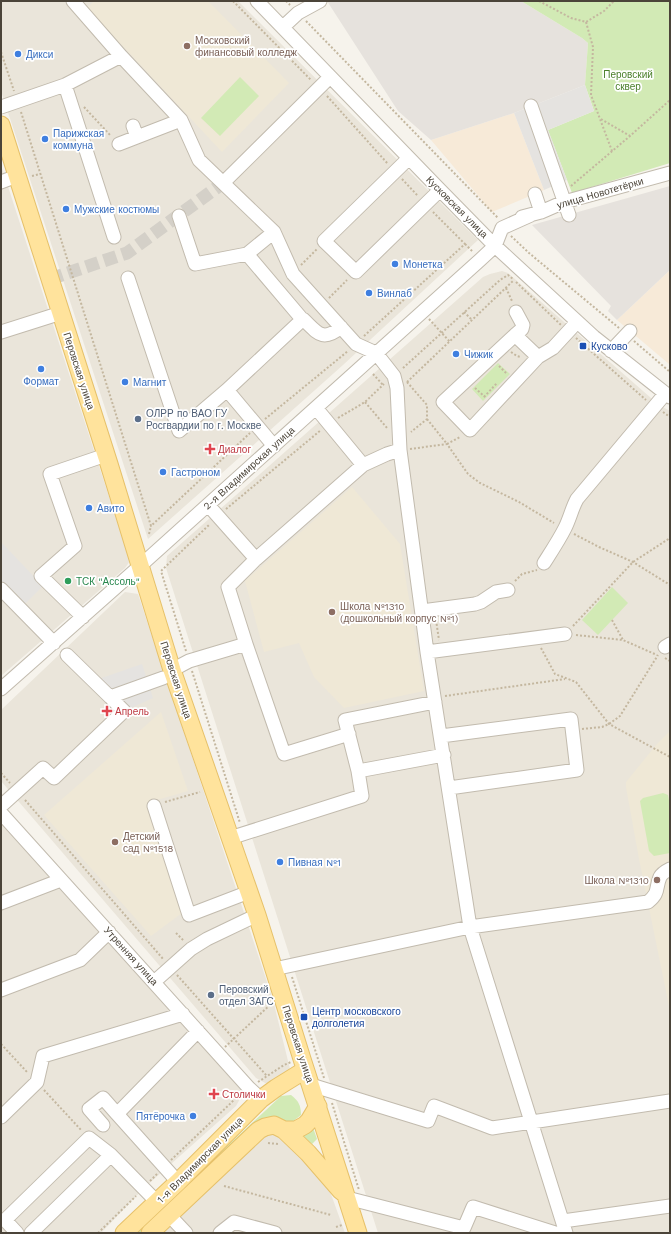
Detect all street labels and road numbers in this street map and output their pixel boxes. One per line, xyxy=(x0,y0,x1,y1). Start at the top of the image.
street label: Кусковская улица xyxy=(424,174,490,240)
street label: улица Новотетёрки xyxy=(555,175,645,211)
street label: Перовская улица xyxy=(61,331,97,411)
street label: 2-я Владимирская улица xyxy=(201,424,297,512)
street label: Перовская улица xyxy=(158,640,194,720)
street label: Утренняя улица xyxy=(102,925,160,988)
street label: Перовская улица xyxy=(280,1004,316,1084)
street label: 1-я Владимирская улица xyxy=(155,1115,245,1205)

